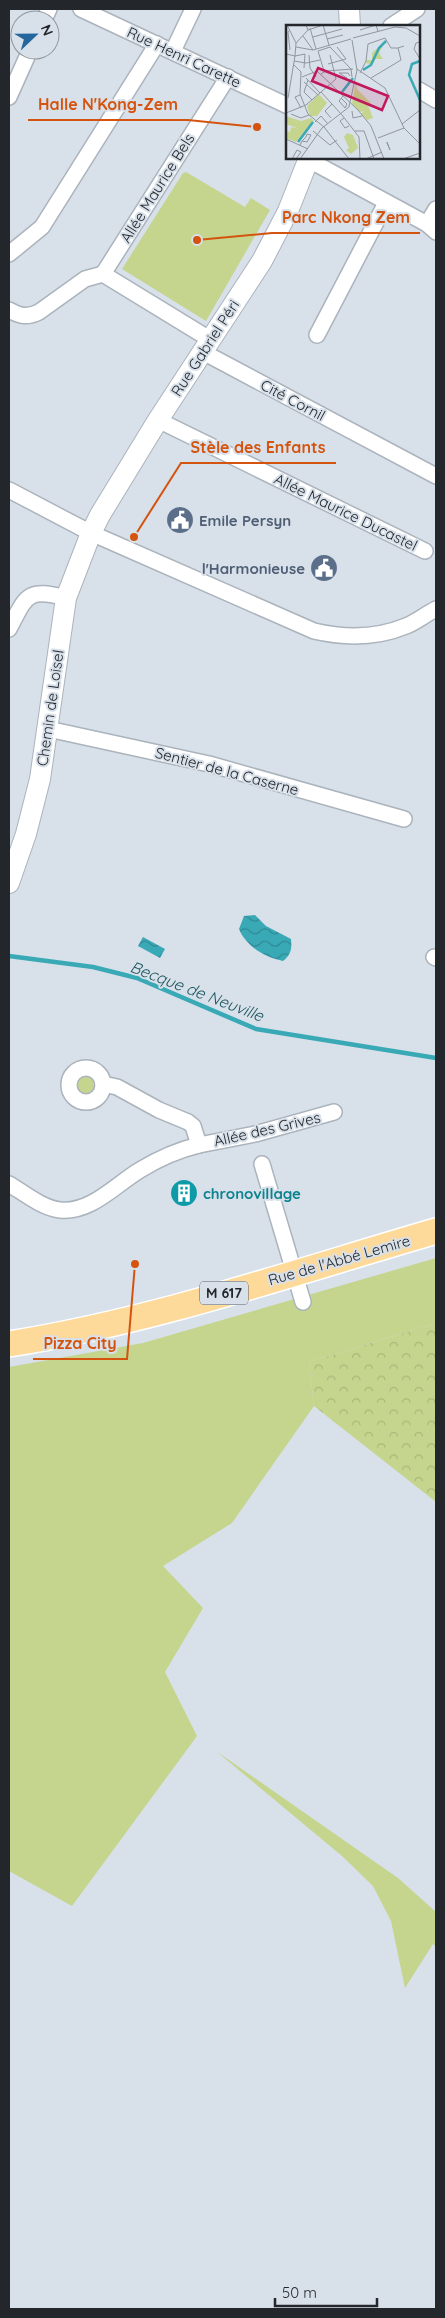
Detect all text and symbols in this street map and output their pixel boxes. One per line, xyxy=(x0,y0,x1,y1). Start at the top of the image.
north arrow xyxy=(10,10,60,60)
text: N xyxy=(37,22,57,38)
street label: Rue Henri Carette xyxy=(124,22,244,92)
inset map xyxy=(286,25,420,159)
callout: Halle N'Kong-Zem xyxy=(28,89,188,120)
text: Halle N'Kong-Zem xyxy=(38,94,178,114)
street label: Allée Maurice Bels xyxy=(116,130,198,246)
callout: Parc Nkong Zem xyxy=(272,202,420,233)
text: Parc Nkong Zem xyxy=(282,207,410,227)
street label: Rue Gabriel Péri xyxy=(167,296,243,400)
street label: Cité Cornil xyxy=(257,375,329,425)
callout: Stèle des Enfants xyxy=(181,432,336,463)
text: Stèle des Enfants xyxy=(190,437,326,457)
street label: Allée Maurice Ducastel xyxy=(271,469,421,555)
public building icon: Emile Persyn xyxy=(165,505,195,535)
place label: Emile Persyn xyxy=(199,511,291,530)
public building icon: l'Harmonieuse xyxy=(309,553,339,583)
place label: l'Harmonieuse xyxy=(202,559,305,578)
street label: Chemin de Loisel xyxy=(32,649,68,767)
street label: Sentier de la Caserne xyxy=(153,743,301,799)
water label: Becque de Neuville xyxy=(128,956,267,1026)
street label: Allée des Grives xyxy=(212,1107,322,1151)
building icon: chronovillage xyxy=(169,1178,199,1208)
place label: chronovillage xyxy=(203,1184,301,1203)
street label: Rue de l'Abbé Lemire xyxy=(266,1231,412,1289)
road number: M 617 xyxy=(200,1282,248,1305)
callout: Pizza City xyxy=(33,1328,127,1359)
text: Pizza City xyxy=(43,1333,117,1353)
scale bar xyxy=(275,2276,378,2308)
text: 50 m xyxy=(282,2283,317,2302)

